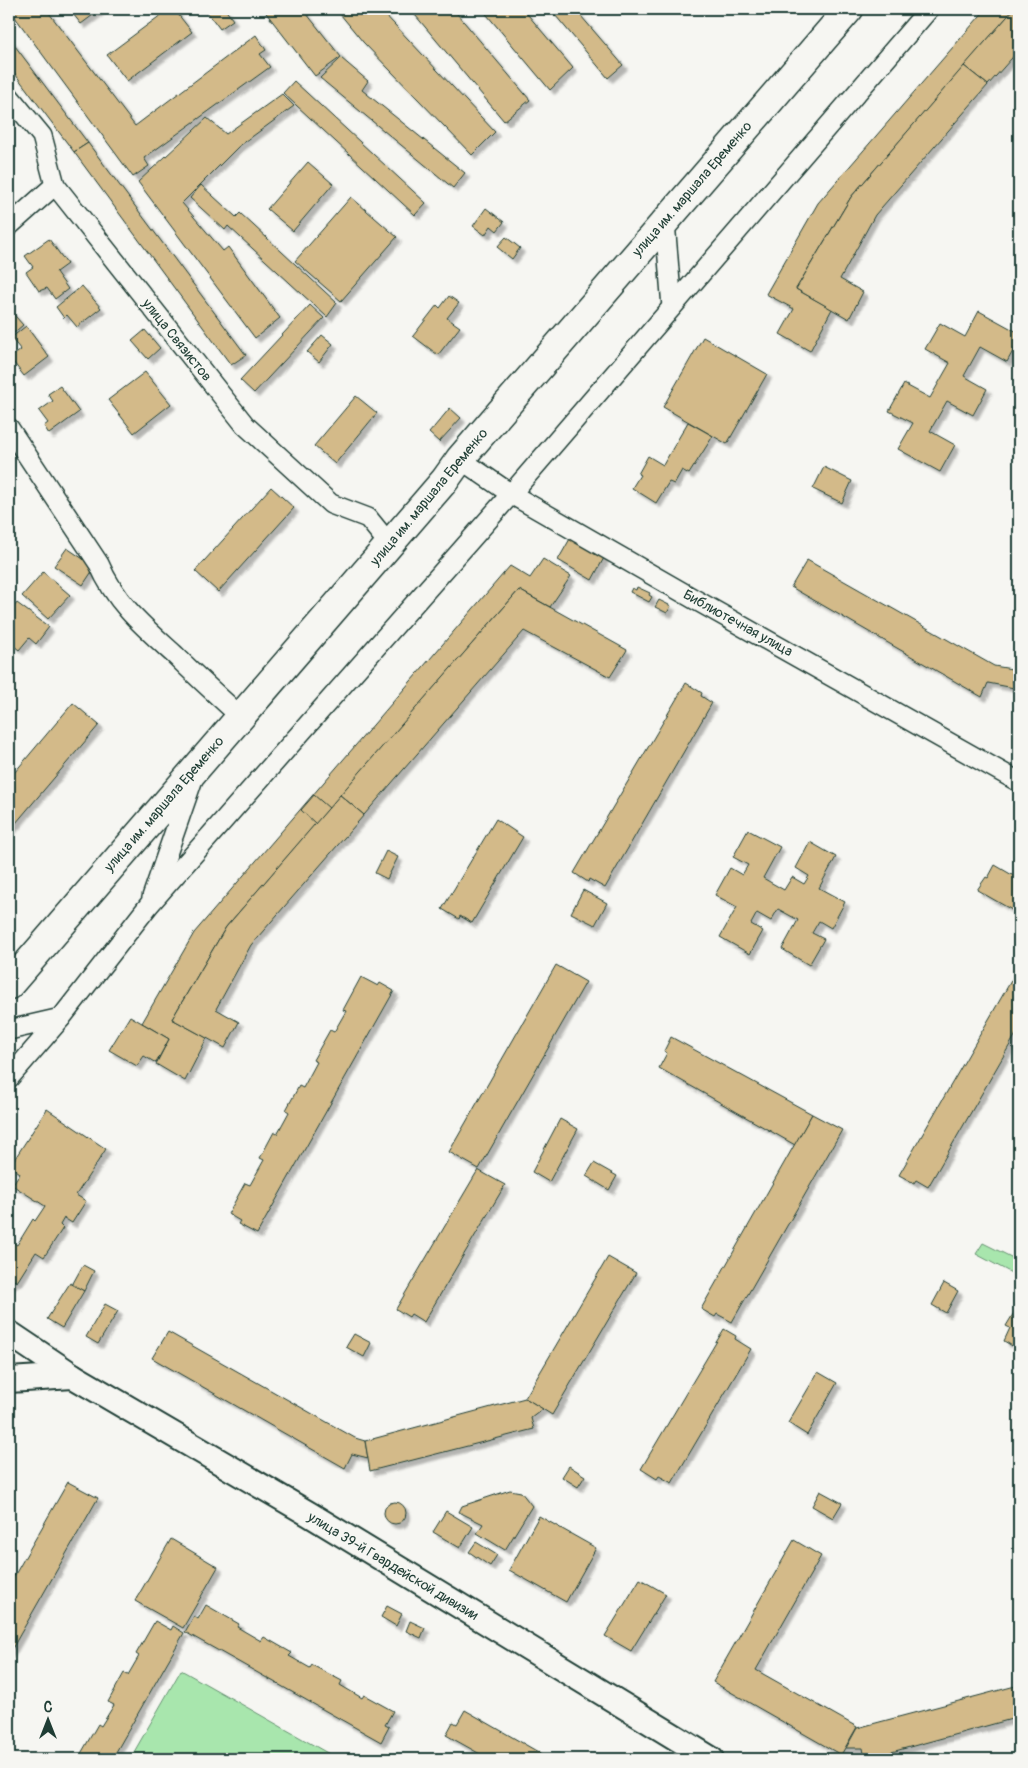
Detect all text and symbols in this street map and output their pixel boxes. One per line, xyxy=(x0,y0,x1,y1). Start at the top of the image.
street label: улица им. маршала Еременко xyxy=(628,117,756,261)
street label: улица Связистов xyxy=(138,295,216,385)
street label: улица им. маршала Еременко xyxy=(366,425,492,570)
street label: Библиотечная улица xyxy=(680,586,796,660)
street label: улица им. маршала Еременко xyxy=(100,732,228,876)
street label: улица 39-й Гвардейской дивизии xyxy=(304,1508,481,1624)
north arrow xyxy=(22,1696,72,1746)
text: С xyxy=(44,1699,53,1716)

